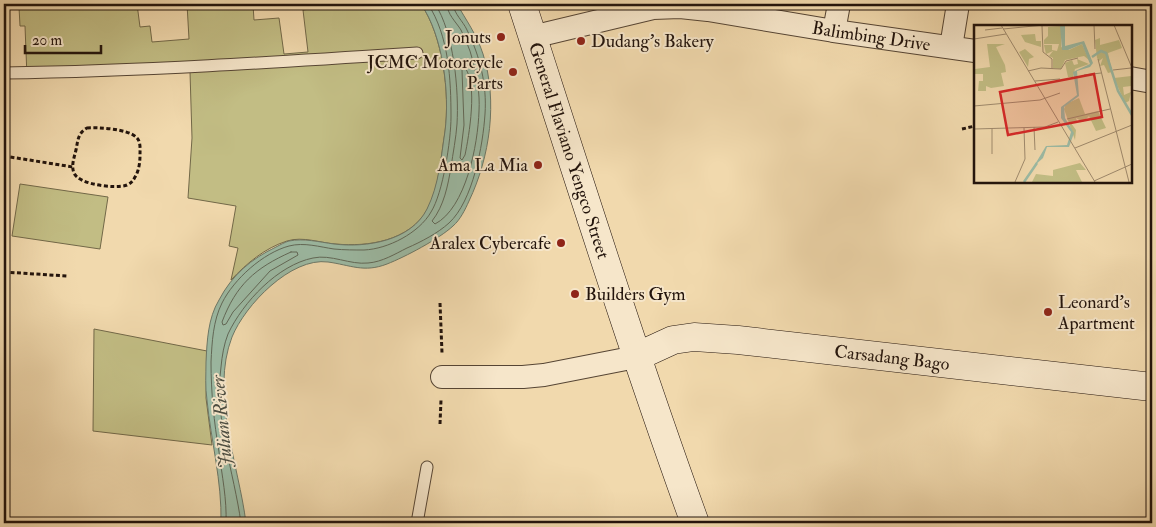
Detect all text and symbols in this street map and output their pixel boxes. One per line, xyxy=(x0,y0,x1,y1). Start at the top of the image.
street label: Balimbing Drive xyxy=(810,16,932,56)
scale bar xyxy=(25,22,101,54)
inset map xyxy=(974,25,1131,182)
place label: Jonuts xyxy=(444,26,491,49)
place label: Dudang's Bakery xyxy=(591,30,715,53)
text: 20 m xyxy=(32,31,62,50)
marker: Jonuts xyxy=(495,31,507,43)
marker: Dudang's Bakery xyxy=(575,35,587,47)
street label: General Flaviano Yengco Street xyxy=(524,39,615,262)
place label: JCMC Motorcycle Parts xyxy=(366,51,503,95)
marker: JCMC Motorcycle Parts xyxy=(507,66,519,78)
place label: Ama La Mia xyxy=(437,154,529,177)
marker: Ama La Mia xyxy=(532,159,544,171)
place label: Aralex Cybercafe xyxy=(429,232,551,255)
marker: Aralex Cybercafe xyxy=(555,237,567,249)
place label: Builders Gym xyxy=(585,283,686,306)
marker: Builders Gym xyxy=(569,288,581,300)
place label: Leonard's Apartment xyxy=(1057,291,1135,335)
marker: Leonard's Apartment xyxy=(1042,306,1054,318)
street label: Carsadang Bago xyxy=(833,340,951,375)
water label: Julian River xyxy=(206,373,238,470)

